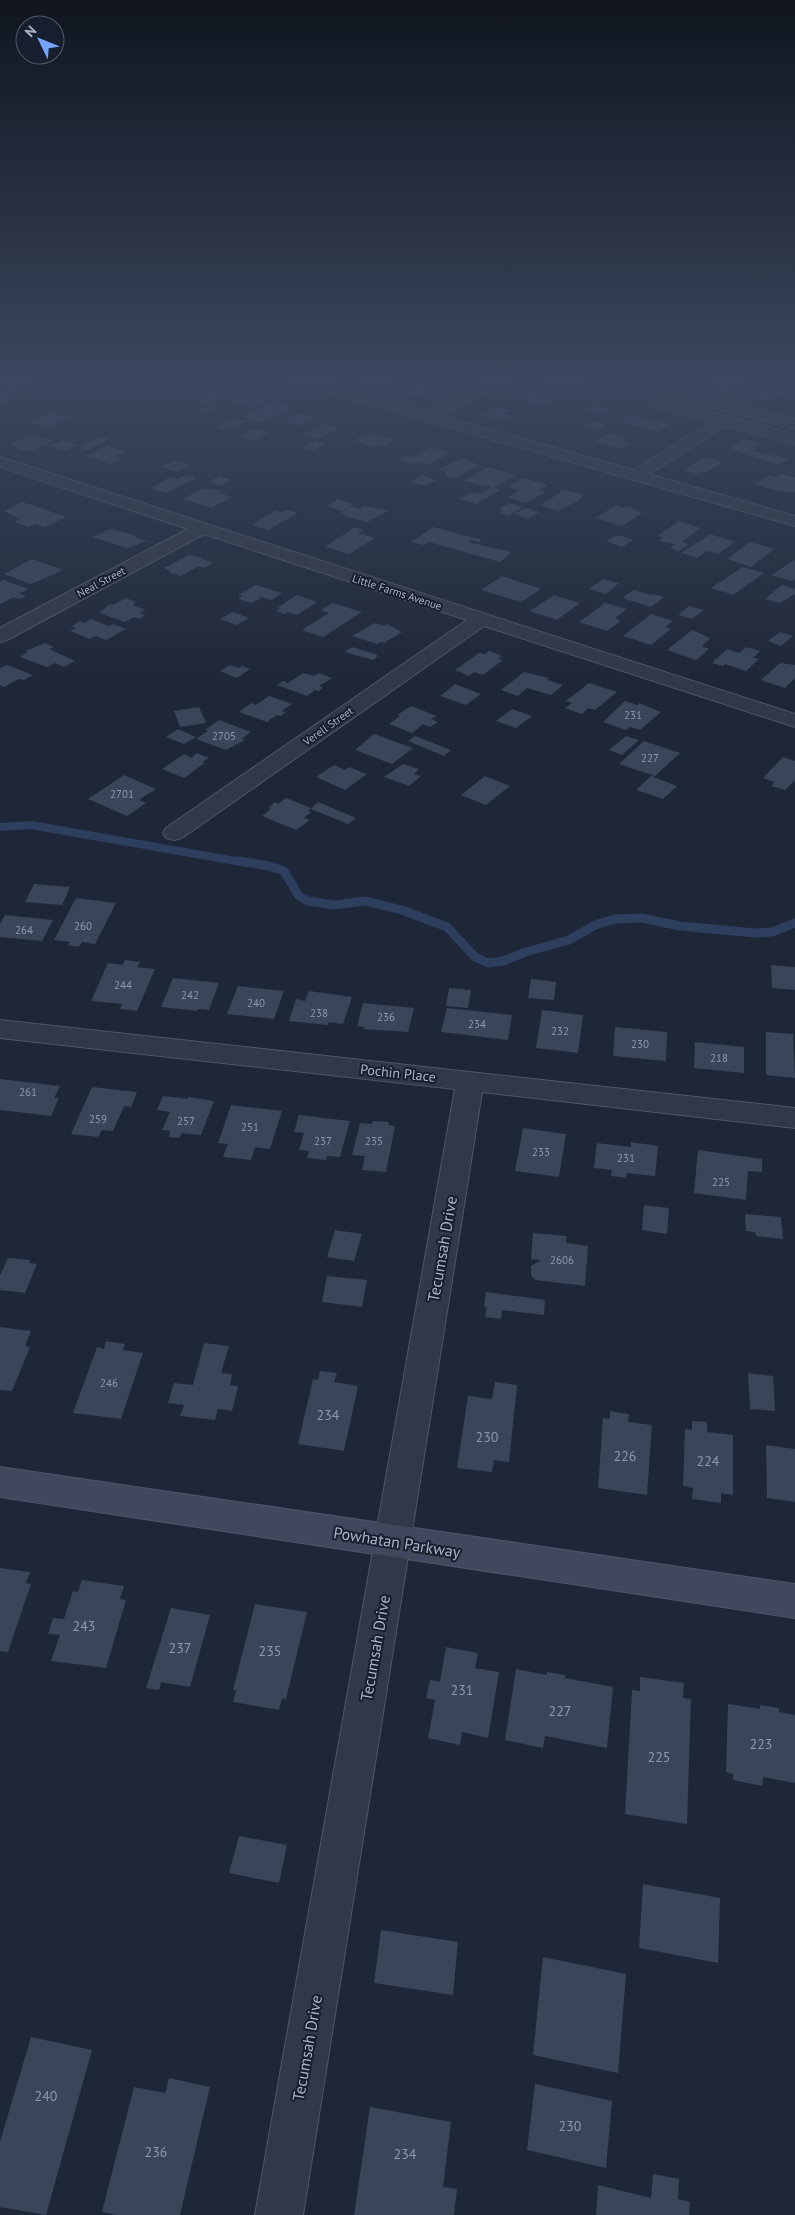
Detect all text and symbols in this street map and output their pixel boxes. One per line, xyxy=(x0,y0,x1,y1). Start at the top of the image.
north arrow xyxy=(15,15,65,65)
text: N xyxy=(21,22,40,41)
street label: Neal Street xyxy=(74,563,128,601)
street label: Little Farms Avenue xyxy=(351,571,444,613)
street label: Verell Street xyxy=(299,703,356,749)
house number: 231 xyxy=(624,708,642,722)
house number: 2705 xyxy=(212,729,236,743)
house number: 227 xyxy=(641,751,659,765)
house number: 2701 xyxy=(110,787,134,801)
house number: 260 xyxy=(74,919,92,933)
house number: 264 xyxy=(15,923,33,937)
house number: 244 xyxy=(114,978,132,992)
house number: 242 xyxy=(181,988,199,1002)
house number: 240 xyxy=(247,996,265,1010)
house number: 238 xyxy=(310,1006,328,1020)
house number: 236 xyxy=(377,1010,395,1024)
house number: 234 xyxy=(468,1017,486,1031)
house number: 232 xyxy=(551,1024,569,1038)
house number: 230 xyxy=(631,1037,649,1051)
house number: 218 xyxy=(710,1051,728,1065)
street label: Pochin Place xyxy=(359,1060,437,1086)
house number: 261 xyxy=(19,1085,37,1099)
house number: 259 xyxy=(89,1112,107,1126)
house number: 257 xyxy=(177,1114,195,1128)
house number: 251 xyxy=(241,1120,259,1134)
house number: 237 xyxy=(314,1134,332,1148)
house number: 235 xyxy=(365,1134,383,1148)
house number: 233 xyxy=(532,1145,550,1159)
house number: 231 xyxy=(617,1151,635,1165)
house number: 225 xyxy=(712,1175,730,1189)
street label: Tecumsah Drive xyxy=(423,1194,461,1304)
house number: 2606 xyxy=(550,1253,574,1267)
house number: 246 xyxy=(100,1376,118,1390)
house number: 234 xyxy=(317,1406,340,1424)
house number: 230 xyxy=(476,1428,499,1446)
house number: 226 xyxy=(614,1447,636,1465)
house number: 224 xyxy=(697,1452,720,1470)
street label: Powhatan Parkway xyxy=(332,1522,462,1562)
street label: Tecumsah Drive xyxy=(356,1593,394,1703)
house number: 243 xyxy=(73,1617,95,1635)
house number: 237 xyxy=(169,1639,191,1657)
house number: 235 xyxy=(259,1642,281,1660)
house number: 231 xyxy=(451,1681,473,1699)
house number: 227 xyxy=(549,1702,571,1720)
house number: 223 xyxy=(750,1735,772,1753)
house number: 225 xyxy=(648,1748,670,1766)
street label: Tecumsah Drive xyxy=(288,1993,326,2103)
house number: 240 xyxy=(35,2087,58,2105)
house number: 230 xyxy=(559,2117,582,2135)
house number: 236 xyxy=(145,2143,167,2161)
house number: 234 xyxy=(394,2145,417,2163)

